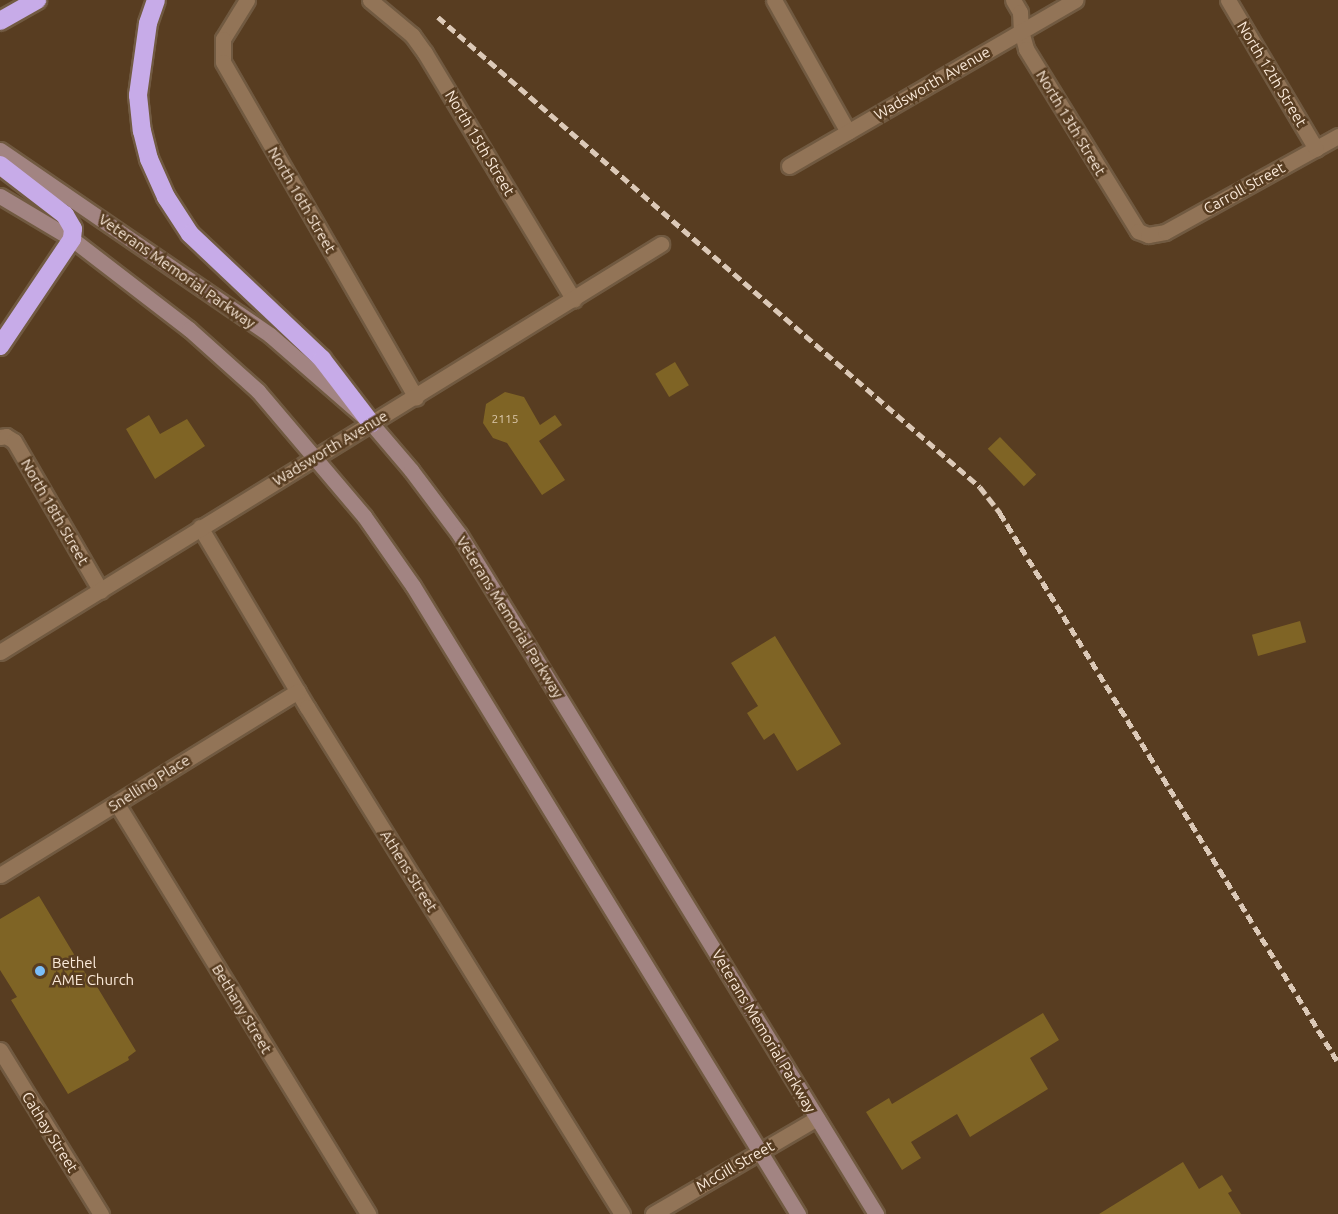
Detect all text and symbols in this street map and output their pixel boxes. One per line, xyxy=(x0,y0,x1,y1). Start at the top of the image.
street label: North 12th Street xyxy=(1233,18,1311,130)
street label: Wadsworth Avenue xyxy=(871,42,993,124)
street label: North 13th Street xyxy=(1032,67,1110,179)
street label: North 15th Street xyxy=(441,87,519,199)
street label: North 16th Street xyxy=(264,144,340,256)
street label: Carroll Street xyxy=(1200,158,1288,218)
street label: Veterans Memorial Parkway xyxy=(95,210,259,332)
street label: Wadsworth Avenue xyxy=(269,407,391,489)
house number: 2115 xyxy=(491,412,519,426)
street label: North 18th Street xyxy=(17,456,93,568)
street label: Veterans Memorial Parkway xyxy=(453,533,567,701)
street label: Snelling Place xyxy=(105,751,193,815)
street label: Athens Street xyxy=(377,827,441,915)
street label: Veterans Memorial Parkway xyxy=(708,946,820,1116)
place label: Bethel AME Church xyxy=(52,953,134,988)
street label: Bethany Street xyxy=(208,961,276,1057)
marker: Bethel AME Church xyxy=(33,964,47,978)
street label: Cathay Street xyxy=(18,1088,82,1176)
street label: McGill Street xyxy=(693,1137,777,1195)

